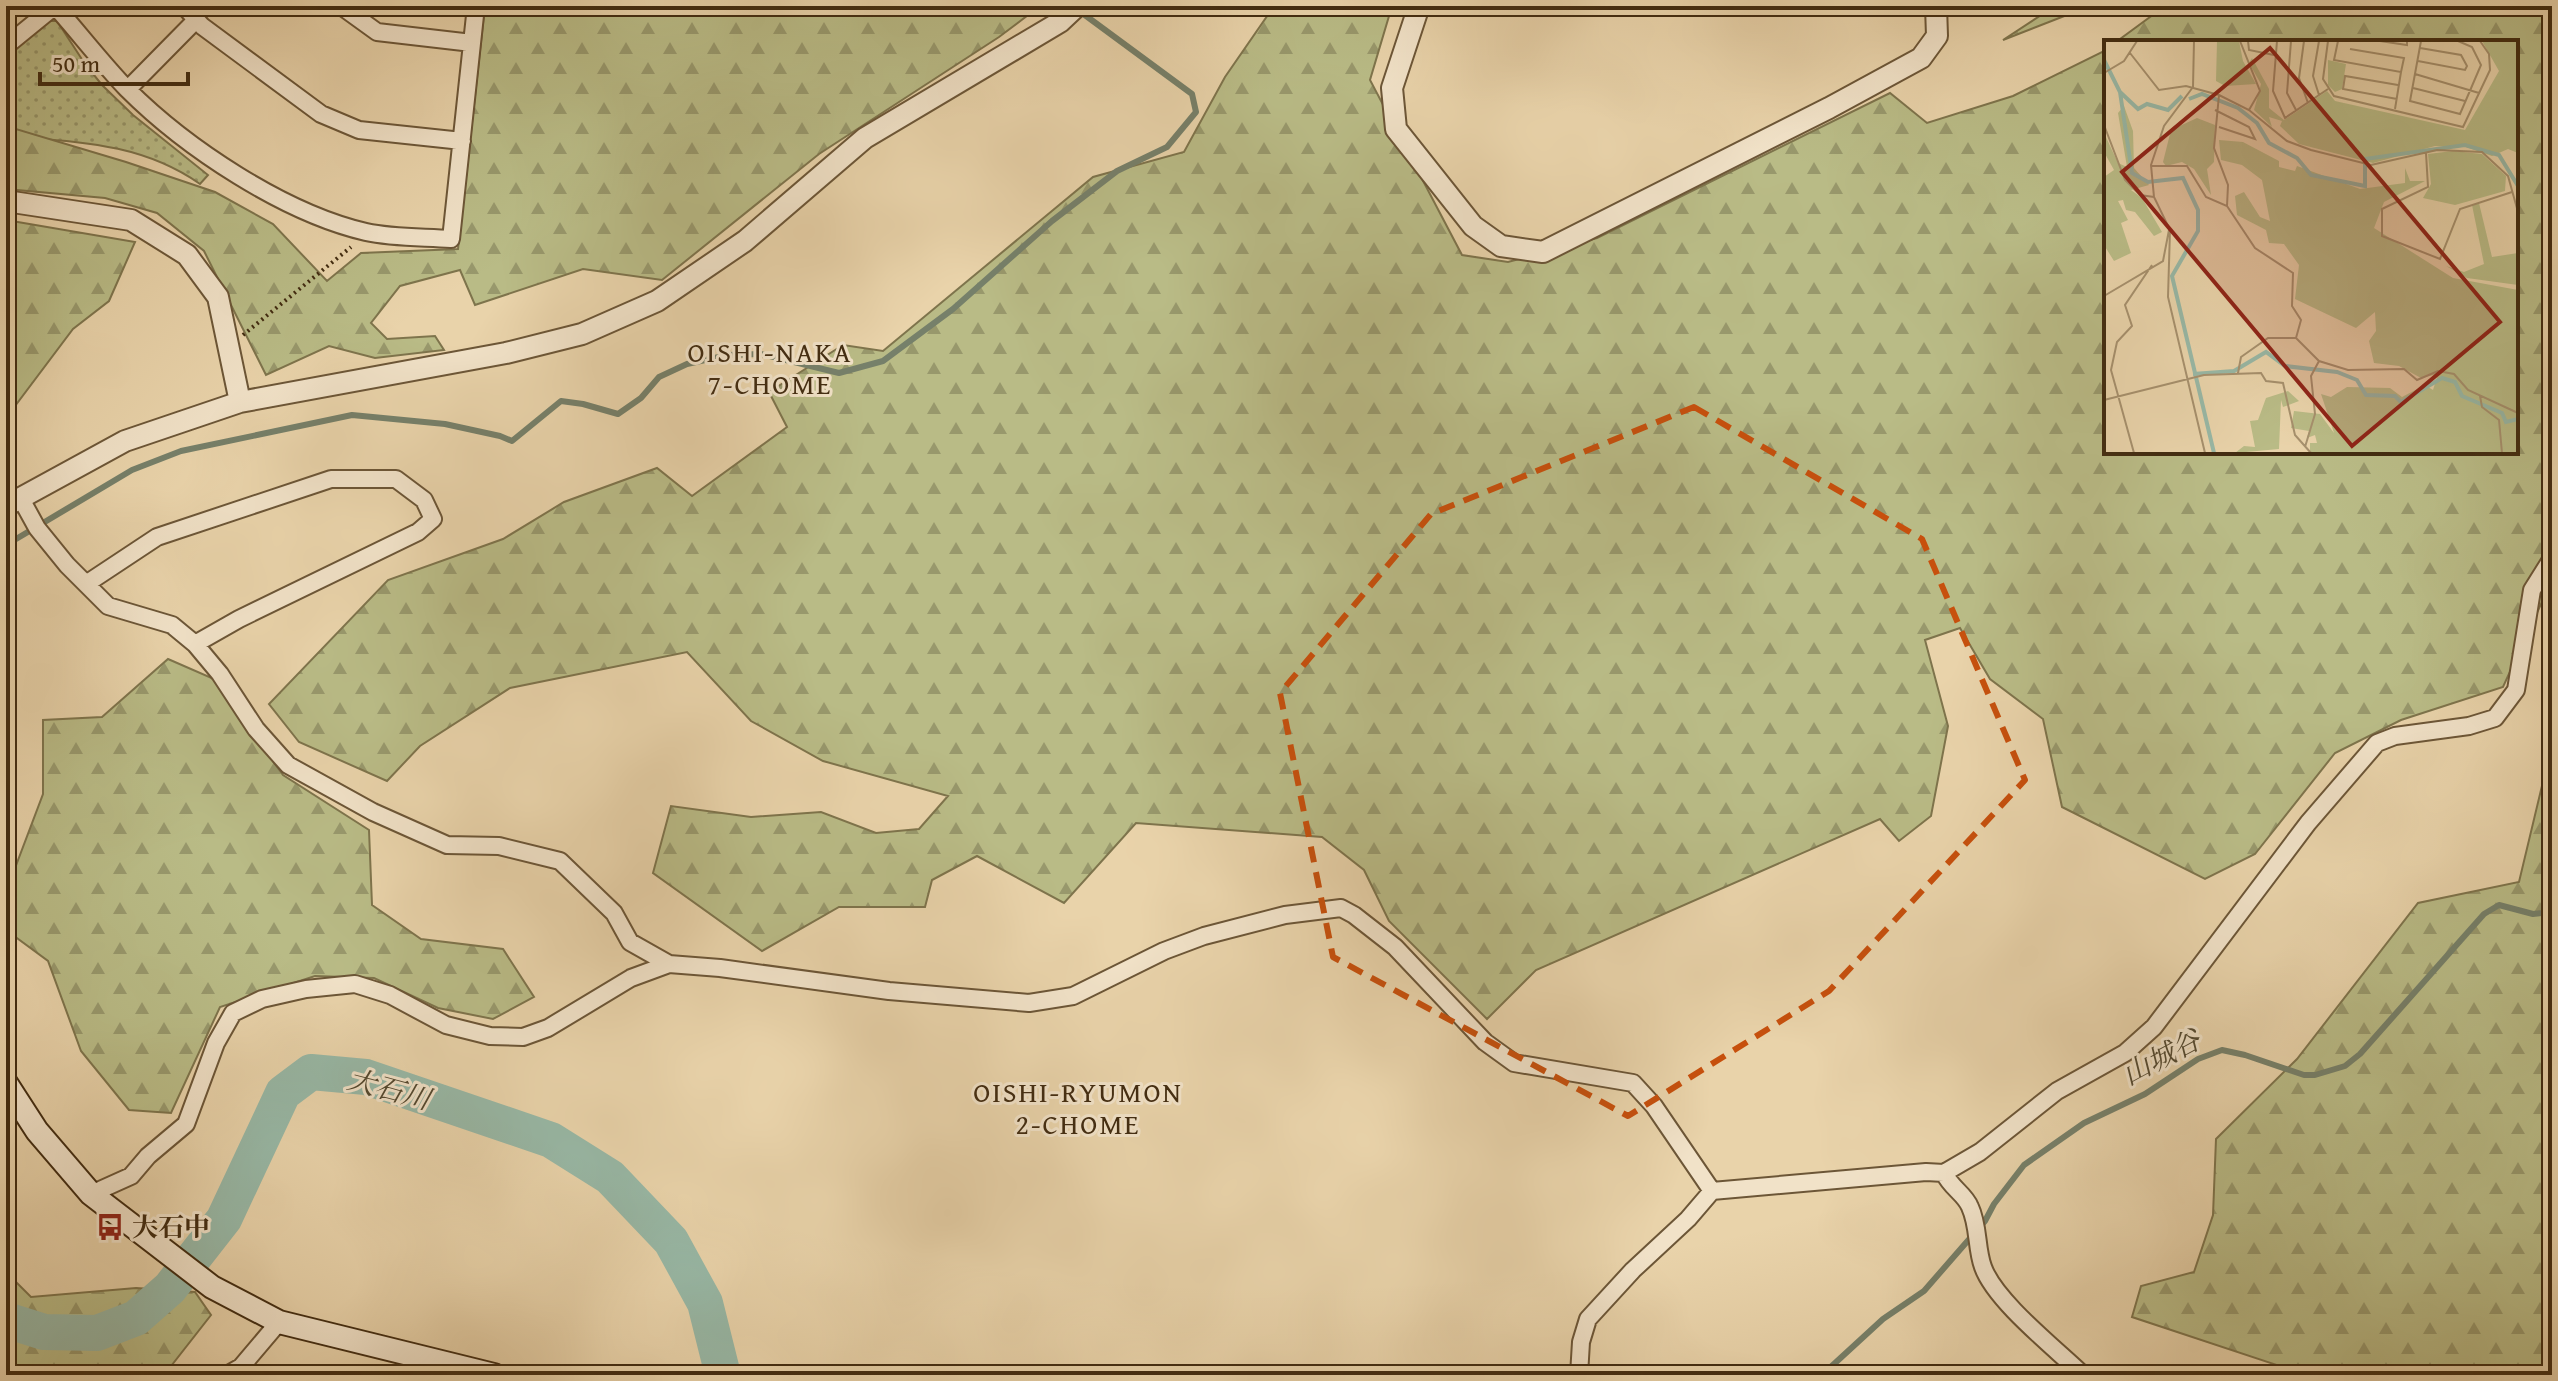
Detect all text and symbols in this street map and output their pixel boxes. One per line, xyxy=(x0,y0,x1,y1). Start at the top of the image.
scale bar xyxy=(40,36,188,86)
inset map xyxy=(2104,40,2518,454)
text: 50 m xyxy=(52,46,100,81)
district label: OISHI-NAKA 7-CHOME xyxy=(688,331,852,404)
water label: 山城谷 xyxy=(2114,1018,2209,1094)
water label: 大石川 xyxy=(343,1058,438,1120)
district label: OISHI-RYUMON 2-CHOME xyxy=(973,1071,1183,1144)
place label: 大石中 xyxy=(132,1207,210,1246)
bus stop icon: 大石中 xyxy=(95,1212,125,1242)

